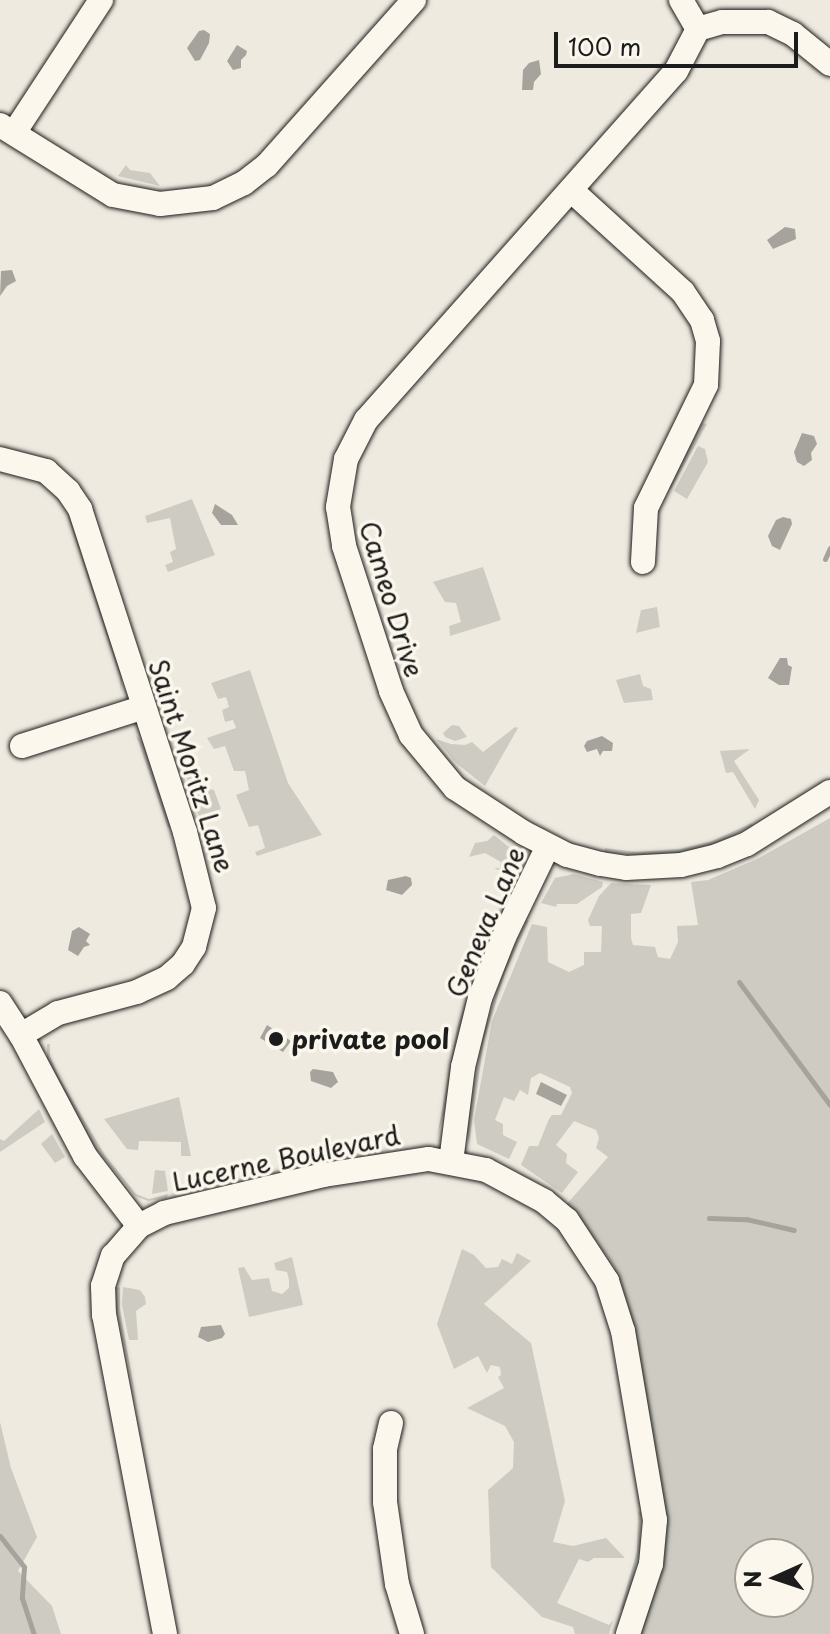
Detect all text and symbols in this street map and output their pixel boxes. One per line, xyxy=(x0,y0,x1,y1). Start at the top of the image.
scale bar xyxy=(558,16,802,66)
text: 100 m xyxy=(568,28,641,64)
street label: Cameo Drive xyxy=(353,517,431,681)
street label: Saint Moritz Lane xyxy=(143,655,241,877)
street label: Geneva Lane xyxy=(439,841,531,1003)
place label: private pool xyxy=(292,1023,450,1055)
marker: private pool xyxy=(267,1030,285,1048)
street label: Lucerne Boulevard xyxy=(169,1119,403,1197)
north arrow xyxy=(734,1538,814,1618)
text: N xyxy=(735,1570,768,1589)

